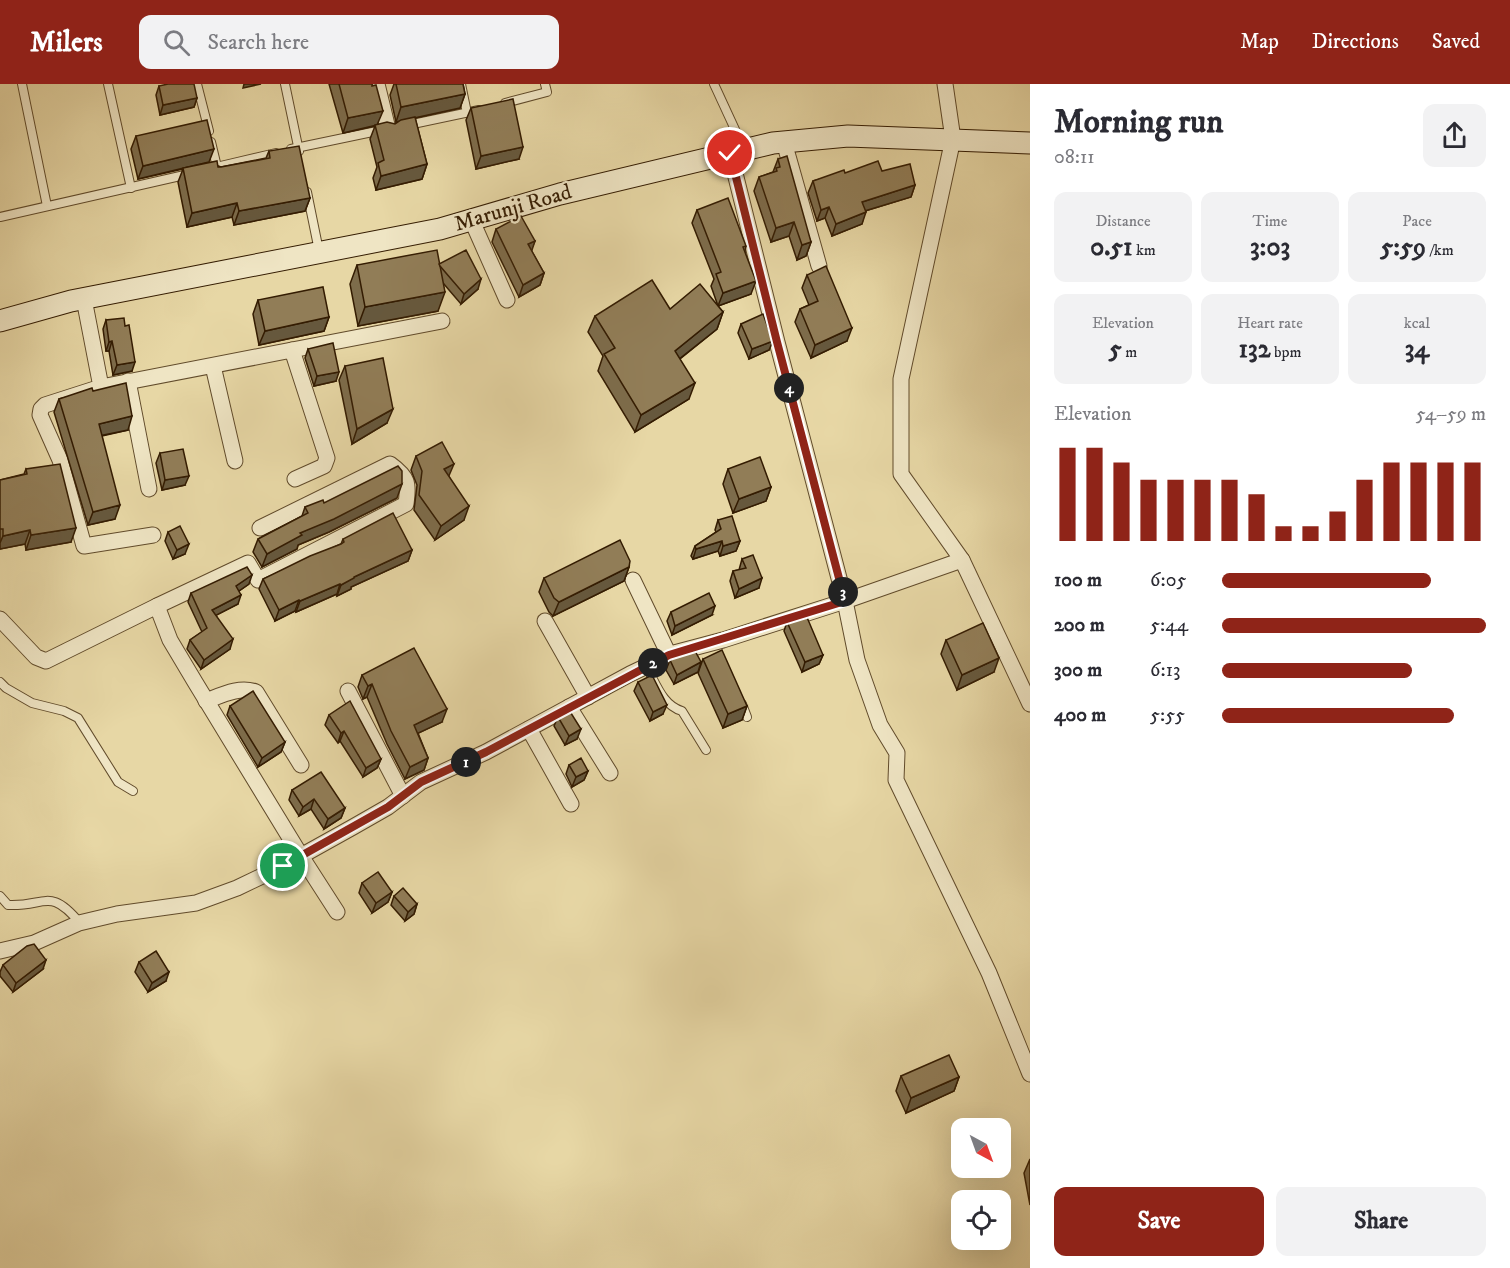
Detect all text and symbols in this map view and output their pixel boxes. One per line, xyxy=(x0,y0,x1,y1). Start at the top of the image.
search box xyxy=(139,15,559,69)
text: Milers xyxy=(30,25,103,60)
icon: search xyxy=(160,26,193,59)
text: Search here xyxy=(208,29,309,56)
text: Map xyxy=(1240,29,1279,55)
text: Directions xyxy=(1312,29,1399,55)
text: Saved xyxy=(1432,29,1480,55)
text: Morning run xyxy=(1054,102,1223,143)
button: share xyxy=(1423,104,1486,167)
pin xyxy=(704,127,755,178)
icon: check xyxy=(713,136,746,169)
text: 08:11 xyxy=(1054,145,1095,170)
street label: Marunji Road xyxy=(451,178,575,238)
text: Distance xyxy=(1095,211,1151,231)
text: Time xyxy=(1253,211,1287,231)
text: Pace xyxy=(1402,211,1432,231)
text: 0.51 xyxy=(1090,231,1132,264)
text: 3:03 xyxy=(1250,231,1290,264)
text: 5:59 xyxy=(1380,231,1426,264)
text: km xyxy=(1132,240,1156,260)
text: /km xyxy=(1426,240,1454,260)
text: Elevation xyxy=(1092,313,1154,333)
text: Heart rate xyxy=(1237,313,1303,333)
text: kcal xyxy=(1404,313,1430,333)
text: 5 xyxy=(1109,333,1122,366)
text: 132 xyxy=(1238,333,1271,366)
text: 34 xyxy=(1405,333,1429,366)
text: m xyxy=(1122,342,1137,362)
text: bpm xyxy=(1271,342,1302,362)
pin: 4 xyxy=(774,373,804,403)
text: 4 xyxy=(784,378,794,398)
text: Elevation xyxy=(1054,402,1131,427)
text: 54–59 m xyxy=(1416,402,1486,427)
text: 100 m xyxy=(1054,568,1102,593)
text: 6:05 xyxy=(1150,568,1186,593)
pin: 3 xyxy=(828,577,858,607)
text: 3 xyxy=(840,582,846,602)
text: 200 m xyxy=(1054,613,1105,638)
text: 5:44 xyxy=(1150,613,1188,638)
pin: 2 xyxy=(638,648,668,678)
text: 2 xyxy=(649,653,657,673)
text: 300 m xyxy=(1054,658,1102,683)
text: 6:13 xyxy=(1150,658,1180,683)
text: 400 m xyxy=(1054,703,1106,728)
text: 5:55 xyxy=(1150,703,1185,728)
pin: 1 xyxy=(451,747,481,777)
text: 1 xyxy=(463,752,469,772)
pin xyxy=(257,840,308,891)
icon: arrive xyxy=(266,849,299,882)
north arrow xyxy=(951,1118,1011,1178)
map controls xyxy=(951,1118,1011,1250)
button: Save xyxy=(1054,1187,1264,1256)
button: Share xyxy=(1276,1187,1486,1256)
button: locate xyxy=(951,1190,1011,1250)

